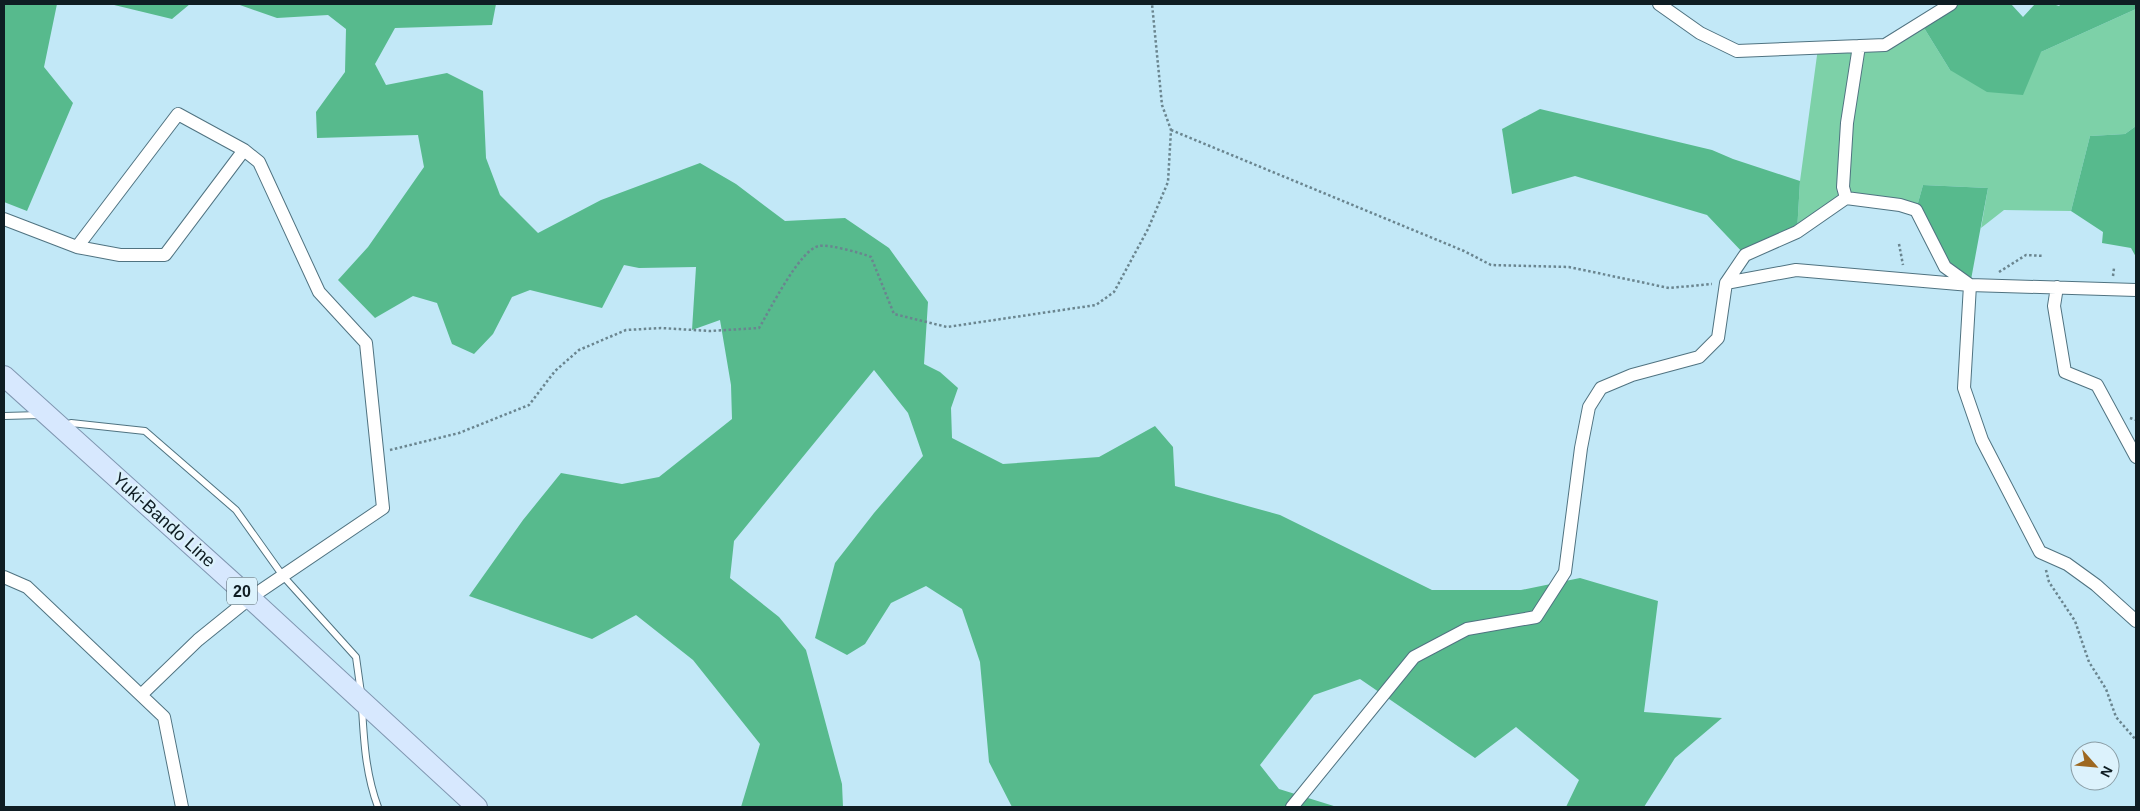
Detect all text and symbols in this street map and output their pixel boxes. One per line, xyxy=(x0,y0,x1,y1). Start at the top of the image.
street label: Yuki-Bando Line xyxy=(109,469,219,571)
road number: 20 xyxy=(227,578,257,604)
north arrow xyxy=(2070,741,2120,791)
text: N xyxy=(2097,764,2116,780)

